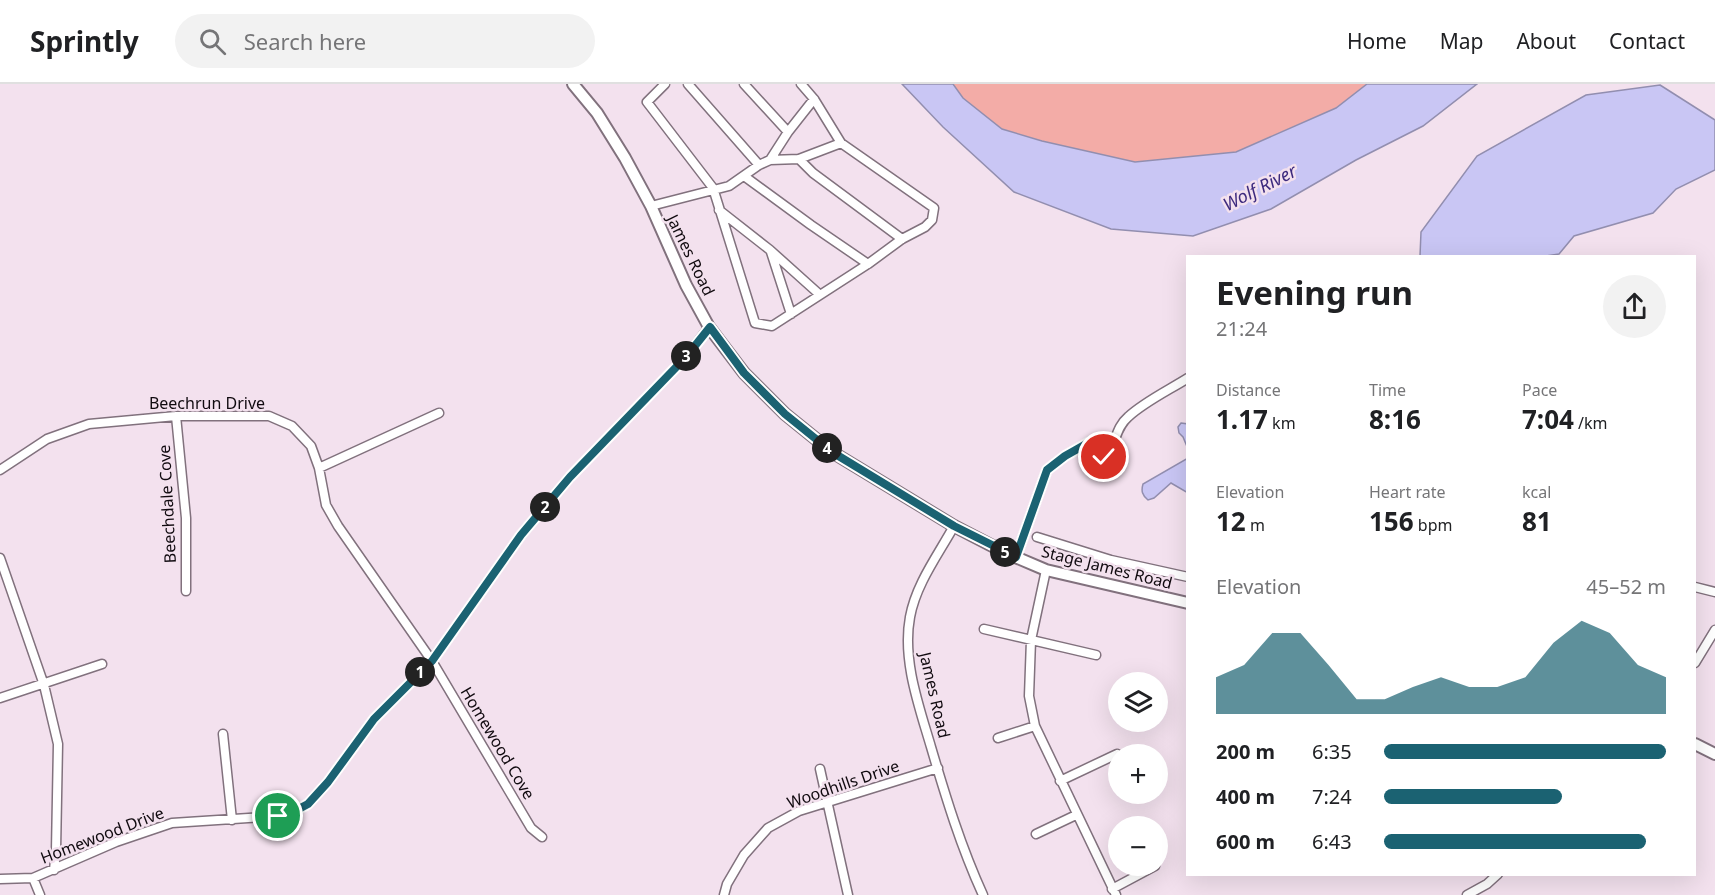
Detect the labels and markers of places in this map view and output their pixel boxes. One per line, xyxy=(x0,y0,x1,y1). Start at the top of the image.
pin: 3 xyxy=(671,341,701,371)
pin xyxy=(1078,431,1129,482)
pin: 4 xyxy=(812,433,842,463)
pin: 2 xyxy=(530,492,560,522)
pin: 5 xyxy=(990,537,1020,567)
pin: 1 xyxy=(405,657,435,687)
pin xyxy=(252,790,303,841)

